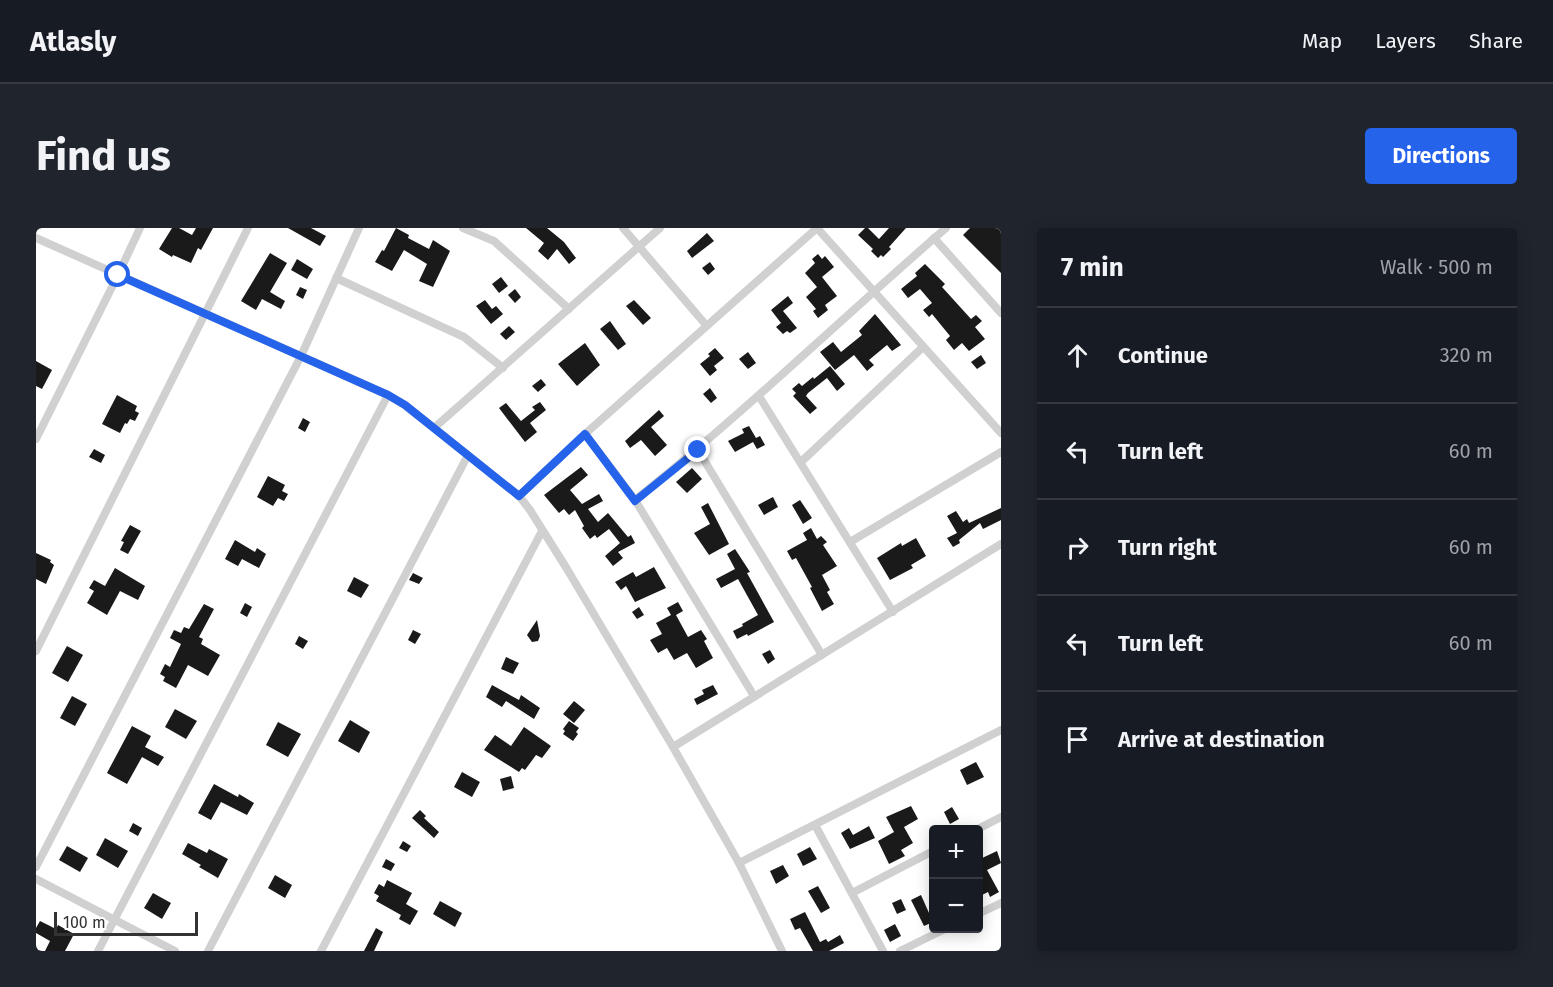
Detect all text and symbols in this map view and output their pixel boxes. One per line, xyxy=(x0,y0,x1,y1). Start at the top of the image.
text: Atlasly xyxy=(30,25,116,58)
text: Map xyxy=(1302,28,1342,54)
text: Layers xyxy=(1375,28,1436,54)
text: Share xyxy=(1469,28,1523,54)
button: Directions xyxy=(1365,128,1517,184)
text: Find us xyxy=(36,131,171,181)
text: 7 min xyxy=(1061,252,1124,283)
text: Walk · 500 m xyxy=(1380,255,1493,279)
route start xyxy=(104,261,130,287)
icon: ahead xyxy=(1061,339,1094,372)
text: Continue xyxy=(1118,342,1208,369)
text: 320 m xyxy=(1440,343,1493,367)
icon: left xyxy=(1061,435,1094,468)
route end xyxy=(684,436,710,462)
text: Turn left xyxy=(1118,438,1203,465)
text: 60 m xyxy=(1449,439,1493,463)
icon: right xyxy=(1061,531,1094,564)
text: Turn right xyxy=(1118,534,1217,561)
text: 60 m xyxy=(1449,535,1493,559)
icon: left xyxy=(1061,627,1094,660)
text: Turn left xyxy=(1118,630,1203,657)
text: 60 m xyxy=(1449,631,1493,655)
icon: arrive xyxy=(1061,723,1094,756)
text: Arrive at destination xyxy=(1118,726,1325,753)
map controls xyxy=(929,825,983,933)
button: + xyxy=(929,825,983,879)
button: − xyxy=(929,879,983,933)
scale bar xyxy=(54,909,198,936)
text: 100 m xyxy=(63,913,106,932)

